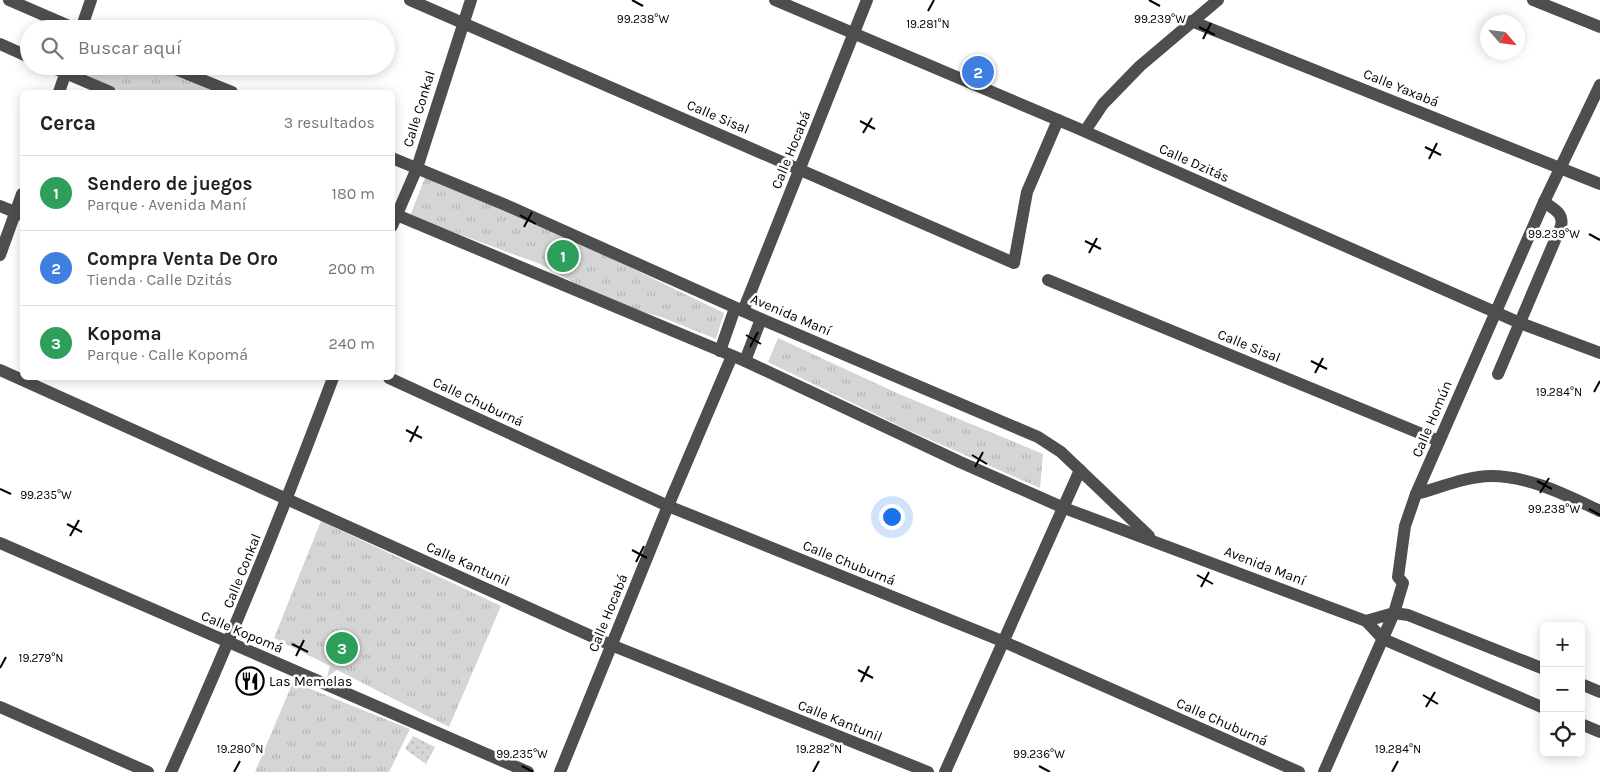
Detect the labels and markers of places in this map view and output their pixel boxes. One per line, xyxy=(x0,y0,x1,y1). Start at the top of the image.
pin: 2 xyxy=(962,53,994,91)
pin: 1 xyxy=(547,237,579,275)
pin: 3 xyxy=(326,629,358,667)
restaurant icon: Las Memelas xyxy=(235,666,265,696)
place label: Las Memelas xyxy=(269,673,352,690)

